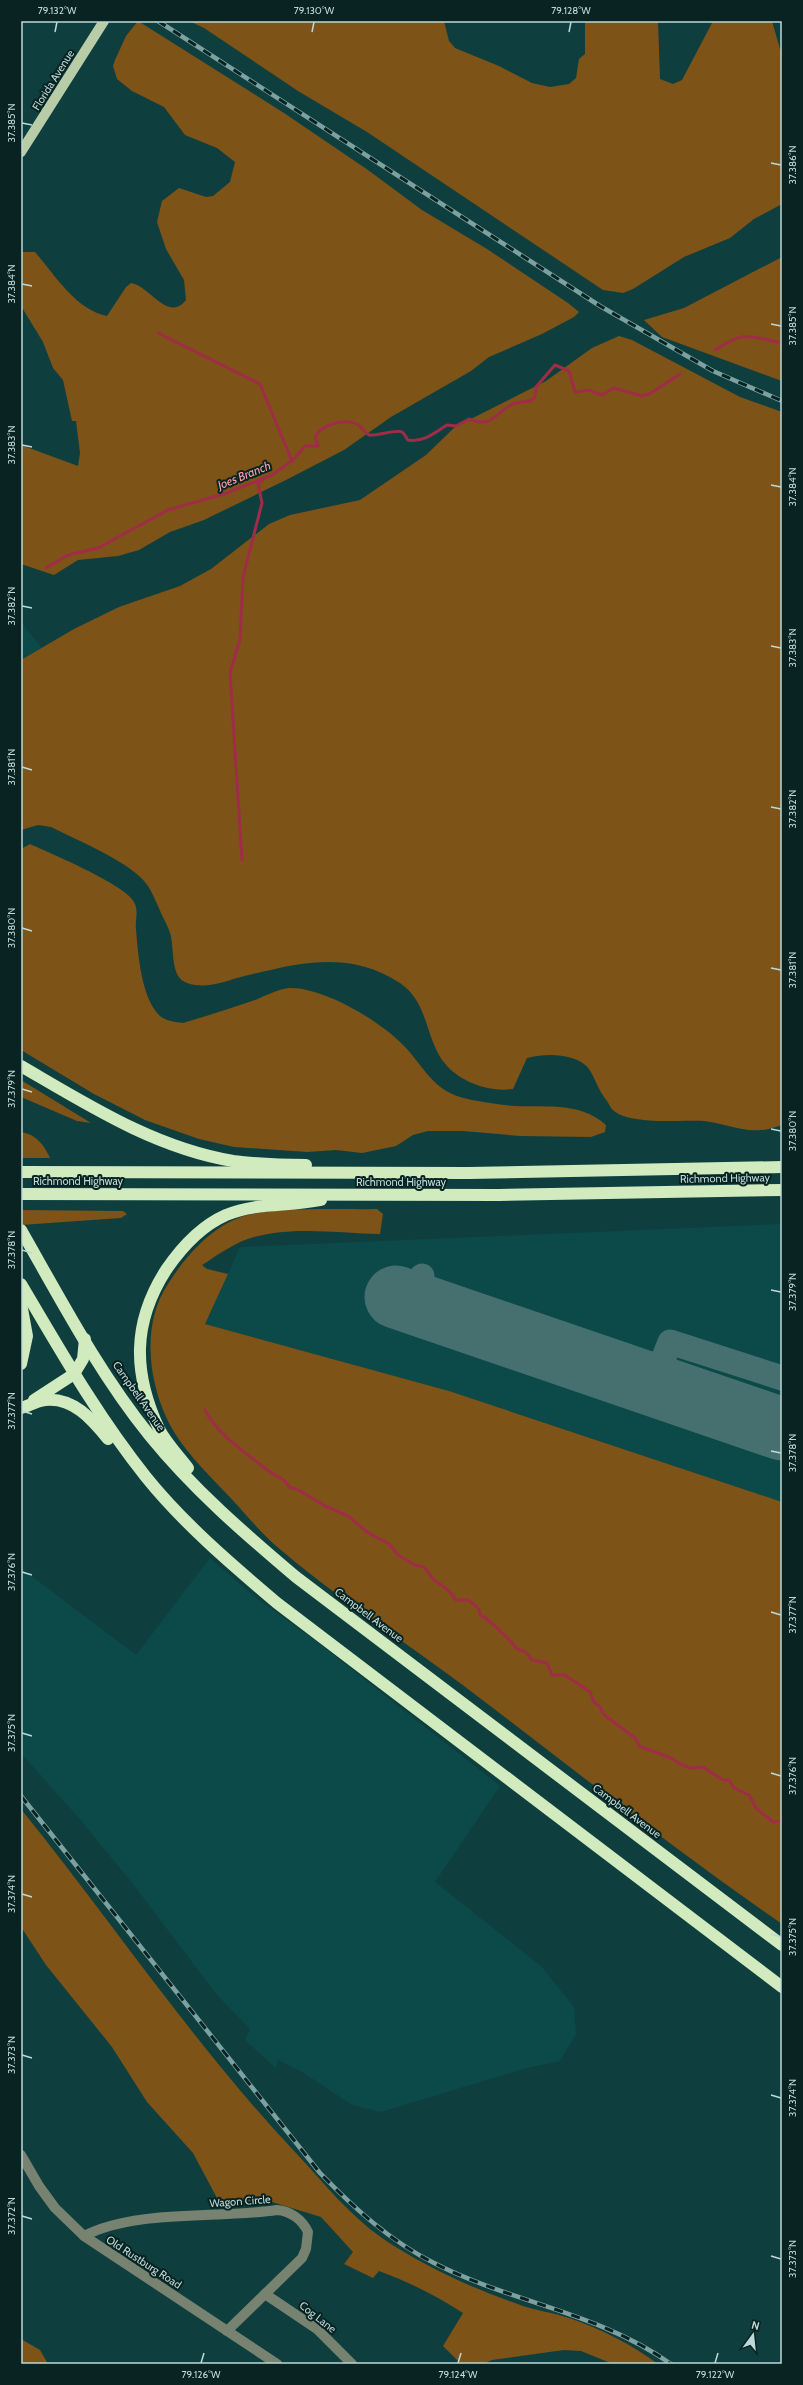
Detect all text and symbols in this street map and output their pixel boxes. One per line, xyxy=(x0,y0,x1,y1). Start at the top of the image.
text: 79.132°W xyxy=(38,4,77,17)
text: 79.130°W xyxy=(294,4,335,17)
text: 79.128°W xyxy=(551,4,591,17)
street label: Florida Avenue xyxy=(29,47,77,113)
text: 37.385°N xyxy=(5,104,18,142)
text: 37.386°N xyxy=(786,145,799,185)
text: 37.384°N xyxy=(5,264,18,304)
text: 37.385°N xyxy=(786,307,799,345)
text: 37.383°N xyxy=(5,426,18,464)
water label: Joes Branch xyxy=(214,458,273,493)
text: 37.384°N xyxy=(786,467,799,507)
text: 37.382°N xyxy=(5,587,18,625)
text: 37.383°N xyxy=(786,629,799,667)
text: 37.381°N xyxy=(5,749,18,785)
text: 37.382°N xyxy=(786,790,799,828)
text: 37.380°N xyxy=(5,908,18,948)
text: 37.381°N xyxy=(786,952,799,988)
text: 37.379°N xyxy=(5,1070,18,1108)
text: 37.380°N xyxy=(786,1111,799,1151)
street label: Richmond Highway xyxy=(680,1170,771,1186)
street label: Richmond Highway xyxy=(33,1174,124,1188)
street label: Richmond Highway xyxy=(356,1175,447,1189)
text: 37.378°N xyxy=(5,1231,18,1269)
text: 37.379°N xyxy=(786,1273,799,1311)
street label: Campbell Avenue xyxy=(110,1358,168,1434)
text: 37.377°N xyxy=(5,1392,18,1430)
text: 37.378°N xyxy=(786,1434,799,1472)
text: 37.376°N xyxy=(5,1553,18,1591)
street label: Campbell Avenue xyxy=(332,1585,406,1646)
text: 37.377°N xyxy=(786,1596,799,1634)
text: 37.375°N xyxy=(5,1714,18,1752)
text: 37.376°N xyxy=(786,1757,799,1795)
street label: Campbell Avenue xyxy=(590,1781,664,1842)
text: 37.374°N xyxy=(5,1875,18,1913)
text: 37.375°N xyxy=(786,1918,799,1956)
text: 37.373°N xyxy=(5,2036,18,2074)
text: 37.374°N xyxy=(786,2079,799,2117)
street label: Wagon Circle xyxy=(209,2192,271,2210)
text: 37.372°N xyxy=(5,2197,18,2235)
street label: Old Rustburg Road xyxy=(104,2232,184,2292)
text: 37.373°N xyxy=(786,2240,799,2278)
street label: Cog Lane xyxy=(297,2298,340,2336)
north arrow xyxy=(733,2315,773,2355)
text: N xyxy=(750,2318,761,2333)
text: 79.126°W xyxy=(182,2368,221,2381)
text: 79.124°W xyxy=(439,2368,478,2381)
text: 79.122°W xyxy=(696,2368,735,2381)

